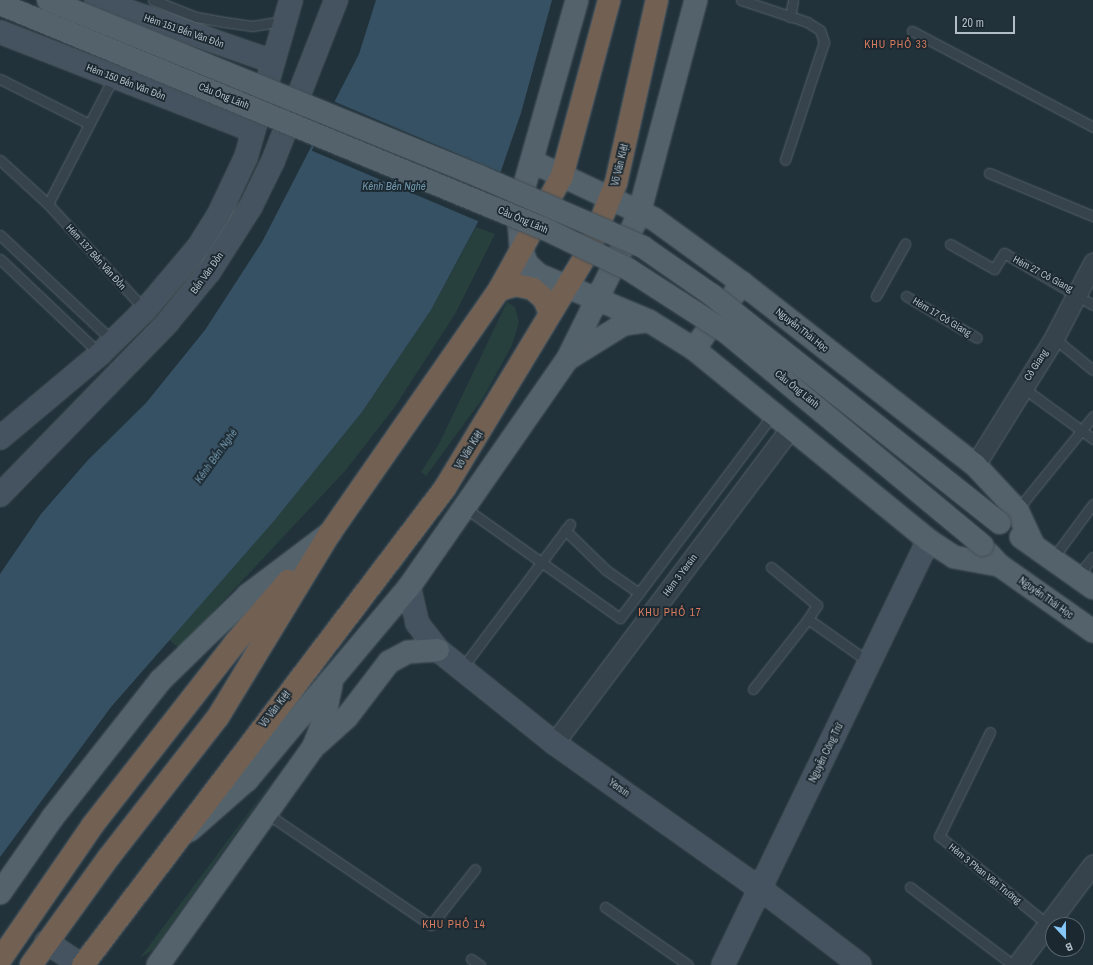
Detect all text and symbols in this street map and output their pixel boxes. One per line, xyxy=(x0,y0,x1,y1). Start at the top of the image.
scale bar xyxy=(957,8,1017,34)
street label: Hẻm 151 Bến Vân Đồn xyxy=(142,12,226,50)
text: 20 m xyxy=(962,15,984,31)
district label: KHU PHỐ 33 xyxy=(864,37,928,51)
street label: Hẻm 150 Bến Vân Đồn xyxy=(85,61,167,103)
street label: Cầu Ông Lãnh xyxy=(197,80,251,112)
street label: Võ Văn Kiệt xyxy=(609,143,631,187)
water label: Kênh Bến Nghé xyxy=(362,179,426,193)
street label: Cầu Ông Lãnh xyxy=(496,204,550,236)
street label: Hẻm 137 Bến Vân Đồn xyxy=(64,222,128,292)
street label: Bến Vân Đồn xyxy=(188,250,226,296)
street label: Hẻm 27 Cô Giang xyxy=(1011,253,1075,295)
street label: Hẻm 17 Cô Giang xyxy=(911,295,973,339)
street label: Nguyễn Thái Học xyxy=(773,306,831,354)
street label: Cô Giang xyxy=(1021,347,1051,383)
street label: Cầu Ông Lãnh xyxy=(772,368,822,410)
water label: Kênh Bến Nghé xyxy=(192,426,240,486)
street label: Võ Văn Kiệt xyxy=(453,429,485,471)
street label: Hẻm 3 Yersin xyxy=(660,552,700,598)
street label: Nguyễn Thái Học xyxy=(1016,575,1076,621)
district label: KHU PHỐ 17 xyxy=(638,605,702,619)
street label: Võ Văn Kiệt xyxy=(257,688,293,730)
street label: Nguyễn Công Trứ xyxy=(806,721,846,785)
street label: Yersin xyxy=(606,776,632,800)
street label: Hẻm 3 Phan Văn Trường xyxy=(946,841,1024,907)
district label: KHU PHỐ 14 xyxy=(422,917,486,931)
north arrow xyxy=(1045,917,1085,957)
text: B xyxy=(1063,939,1075,955)

